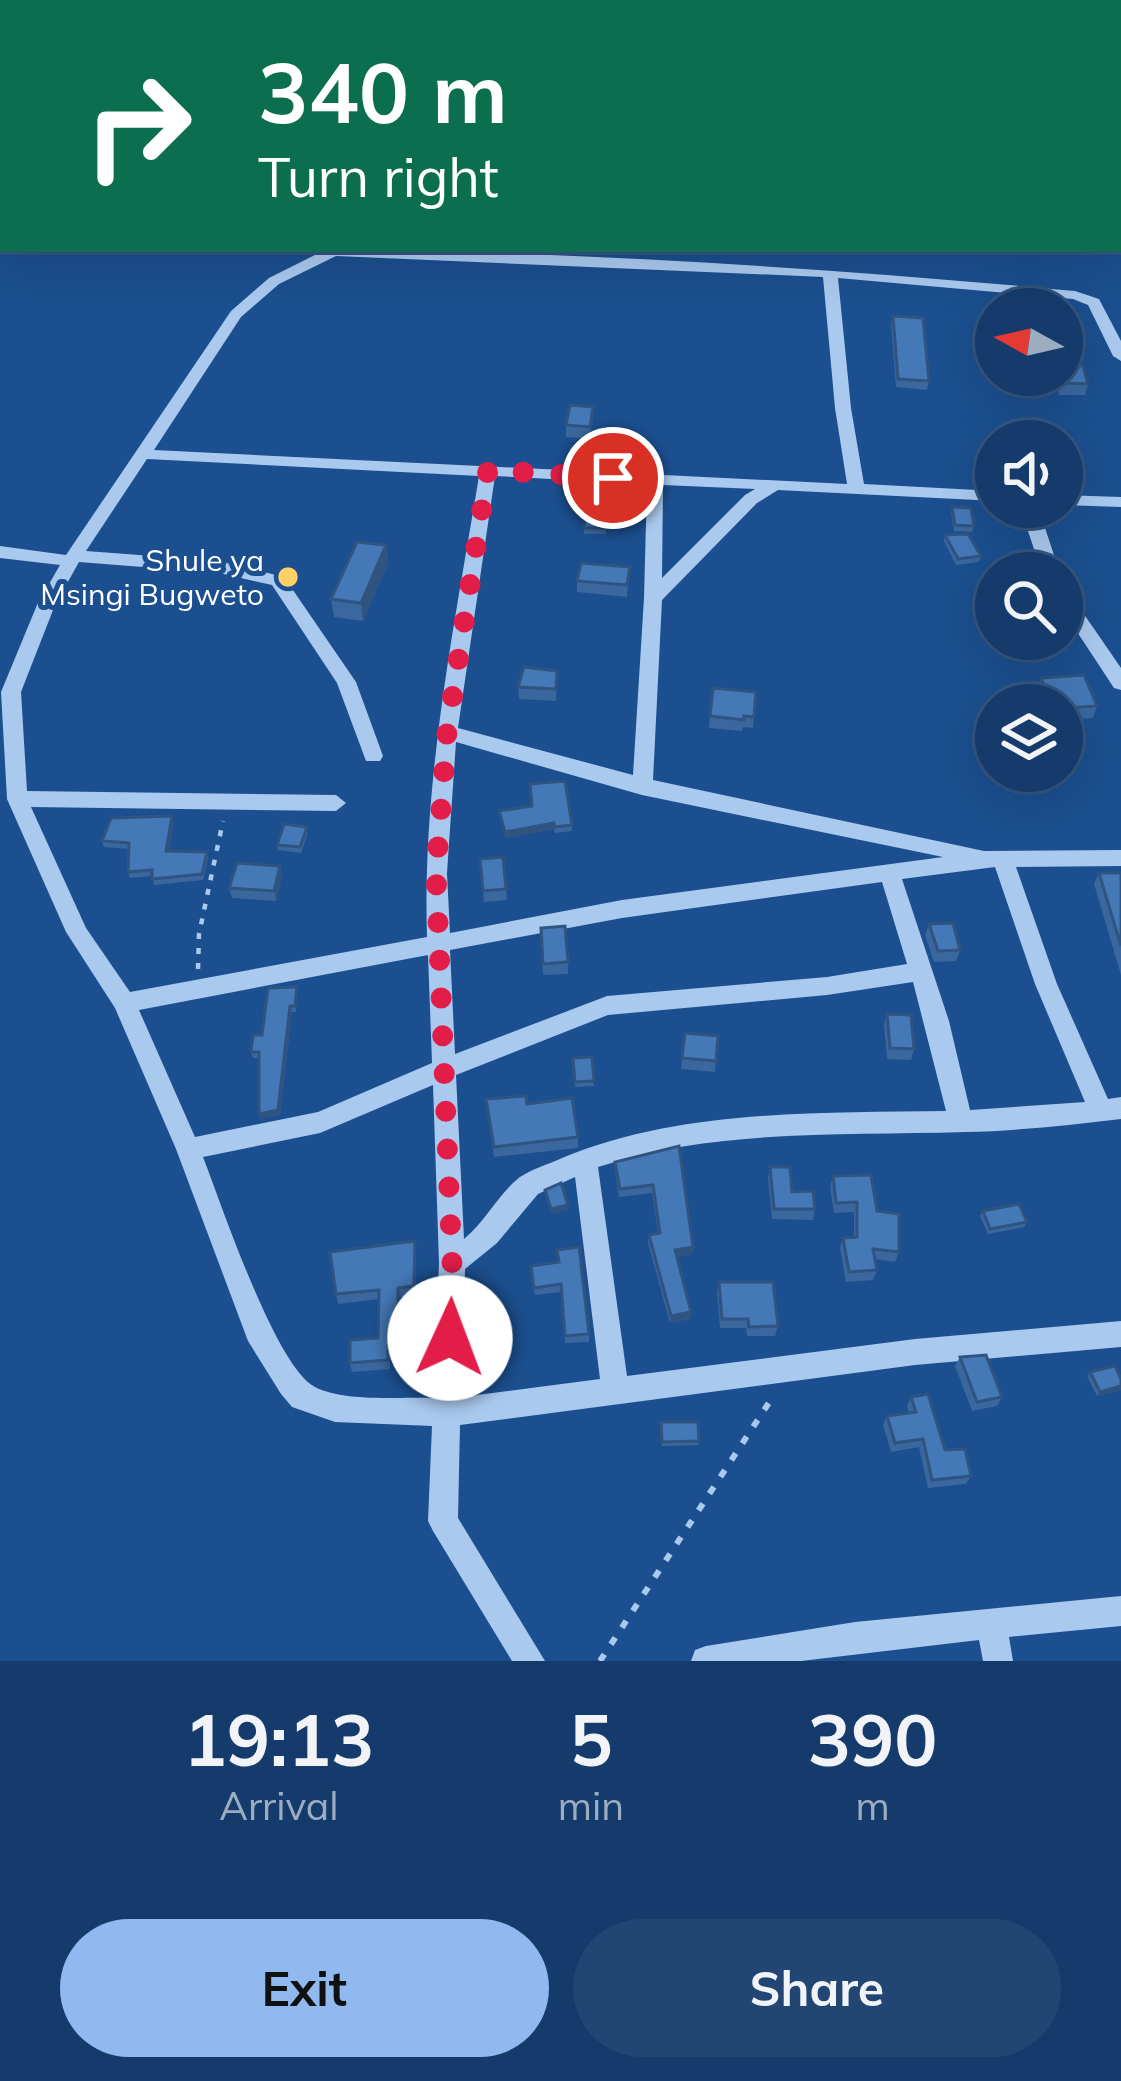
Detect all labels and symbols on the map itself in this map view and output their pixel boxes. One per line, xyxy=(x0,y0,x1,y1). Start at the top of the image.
north arrow xyxy=(975,288,1083,396)
pin xyxy=(562,427,664,529)
place label: Shule ya Msingi Bugweto xyxy=(40,541,264,613)
marker: Shule ya Msingi Bugweto xyxy=(275,564,301,590)
position arrow xyxy=(387,1275,513,1401)

